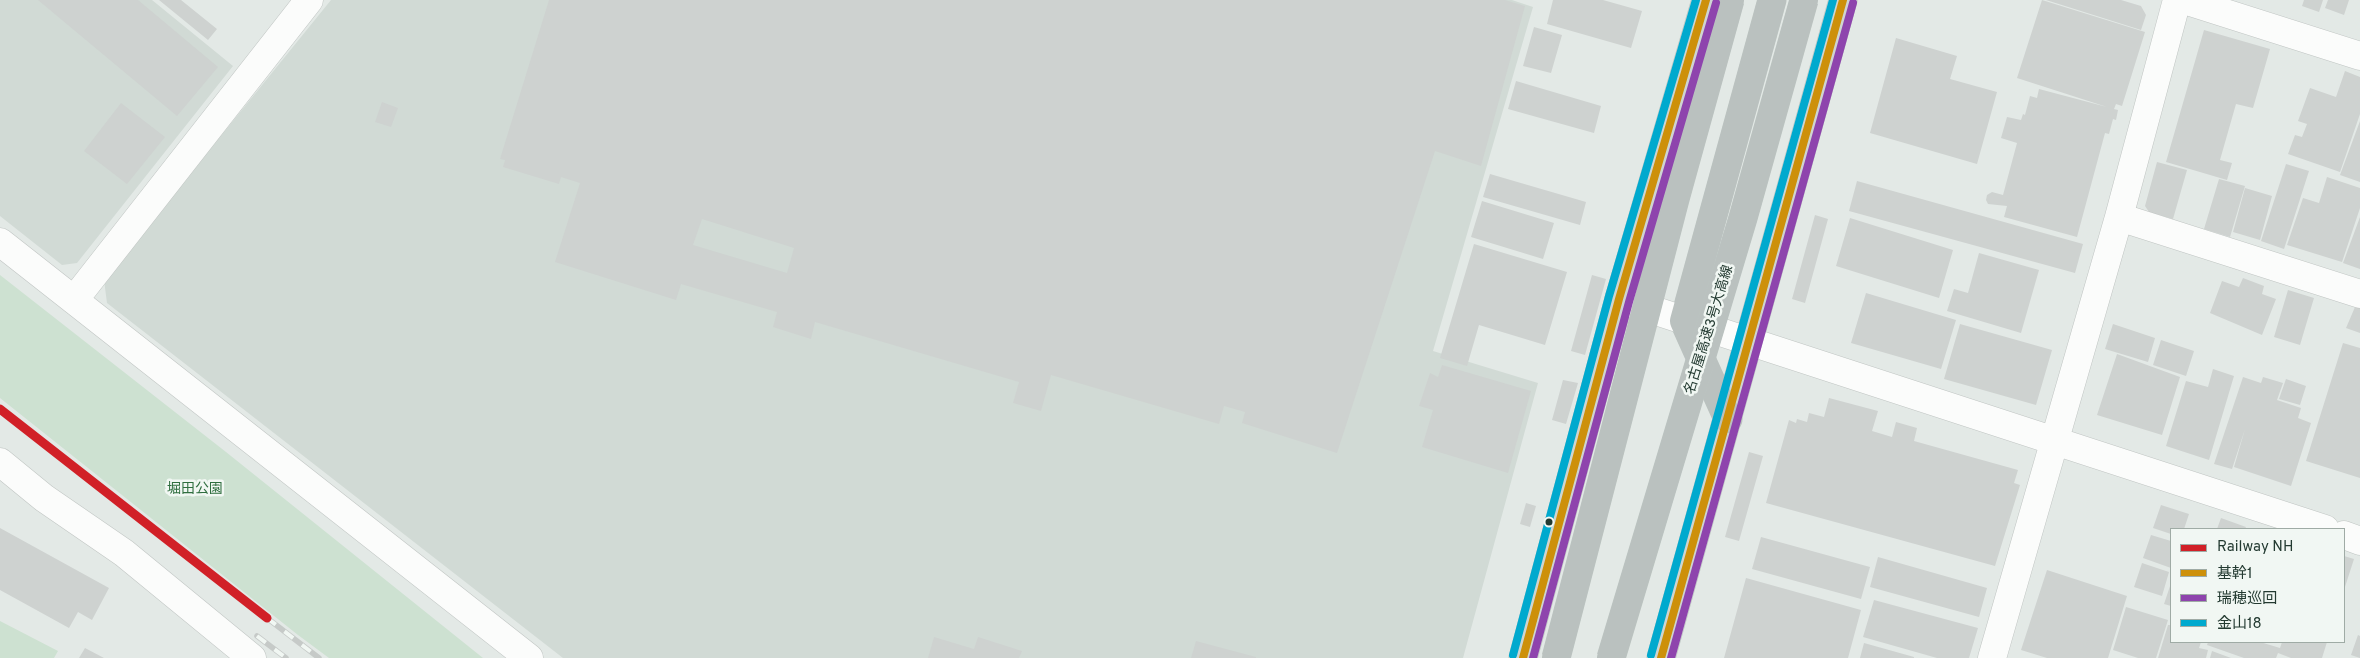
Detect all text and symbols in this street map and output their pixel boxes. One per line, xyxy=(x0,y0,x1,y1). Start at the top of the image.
street label: 名古屋高速3号大高線 xyxy=(1682,263,1738,397)
park label: 堀田公園 xyxy=(167,482,223,498)
unlabelled marker xyxy=(1544,517,1554,527)
legend xyxy=(2170,528,2345,643)
text: Railway NH xyxy=(2217,538,2293,557)
text: 基幹1 xyxy=(2217,565,2253,584)
text: 瑞穂巡回 xyxy=(2217,590,2277,609)
text: 金山18 xyxy=(2217,615,2262,634)

